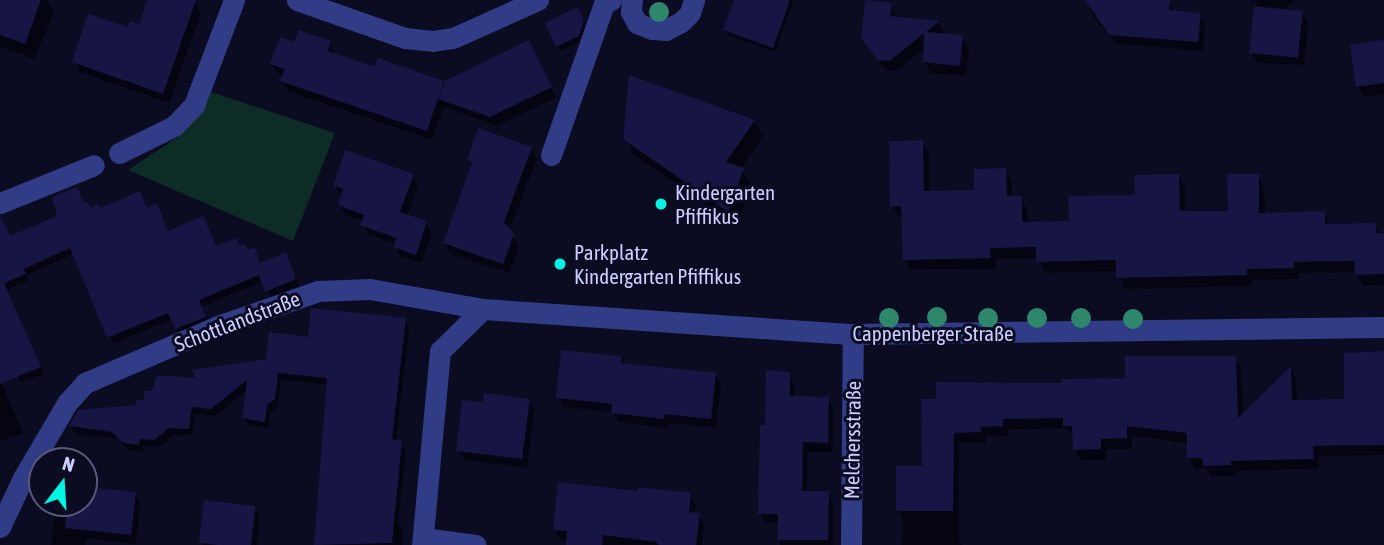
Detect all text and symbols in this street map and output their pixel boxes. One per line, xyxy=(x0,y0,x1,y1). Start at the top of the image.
place label: Kindergarten Pfiffikus xyxy=(675,179,775,229)
marker: Kindergarten Pfiffikus xyxy=(653,196,669,212)
place label: Parkplatz Kindergarten Pfiffikus xyxy=(574,239,741,289)
marker: Parkplatz Kindergarten Pfiffikus xyxy=(552,256,568,272)
street label: Schottlandstraße xyxy=(171,285,303,357)
street label: Cappenberger Straße xyxy=(853,320,1013,346)
street label: Melchersstraße xyxy=(838,381,866,499)
north arrow xyxy=(28,447,98,517)
text: N xyxy=(60,452,77,476)

